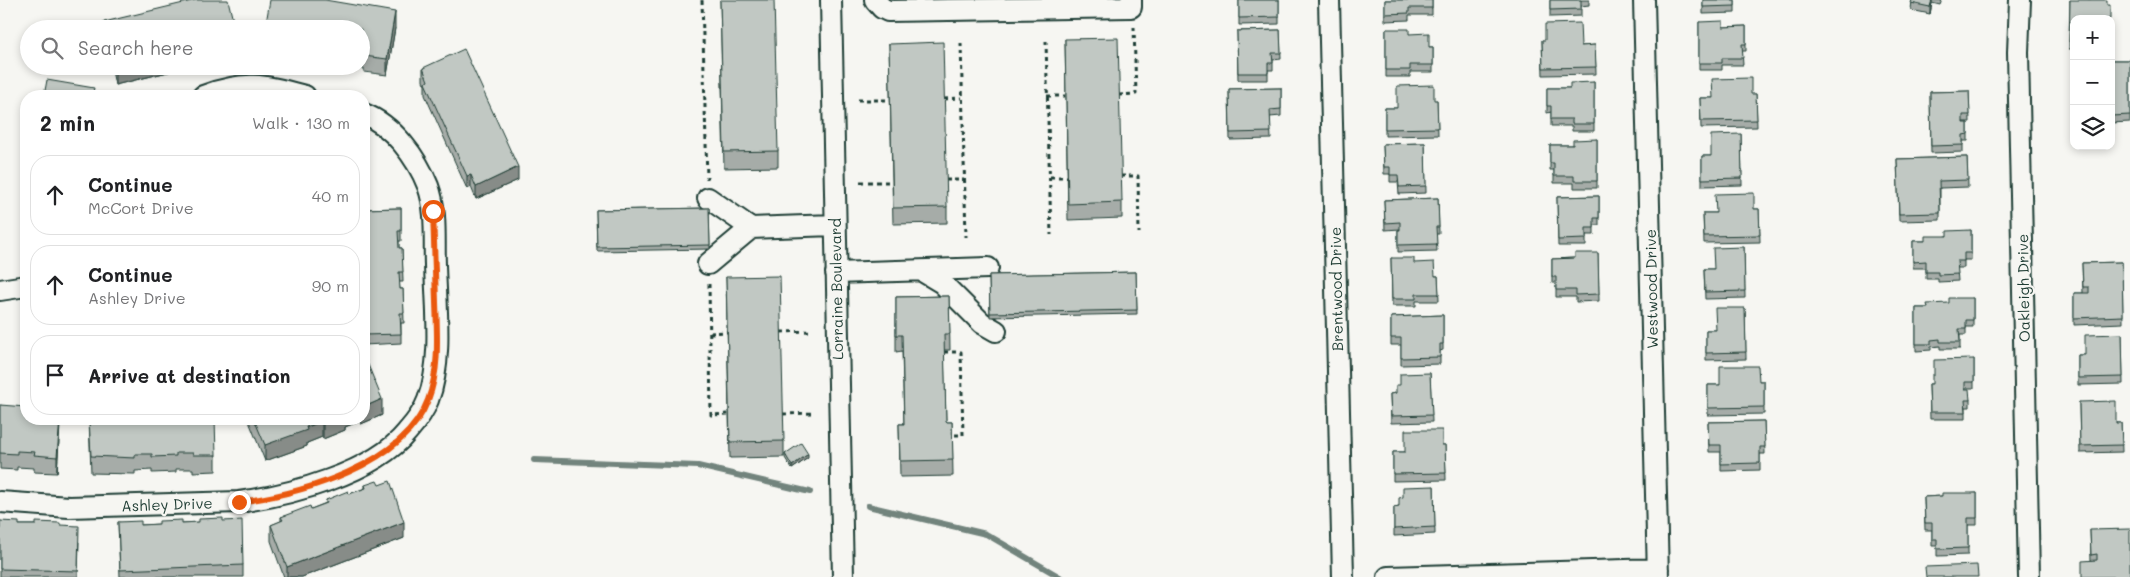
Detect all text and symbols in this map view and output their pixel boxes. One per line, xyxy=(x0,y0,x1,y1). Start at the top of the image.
map controls xyxy=(2070,15,2115,150)
button: + xyxy=(2070,15,2115,60)
search box xyxy=(20,20,370,75)
icon: search xyxy=(38,34,66,62)
text: Search here xyxy=(78,35,194,60)
button: − xyxy=(2070,60,2115,105)
button: layers xyxy=(2070,105,2115,150)
text: 2 min xyxy=(40,109,95,136)
text: Walk · 130 m xyxy=(252,112,350,133)
text: Continue xyxy=(88,172,173,197)
icon: ahead xyxy=(41,181,69,209)
text: 40 m xyxy=(312,185,349,206)
text: McCort Drive xyxy=(88,197,194,218)
route start xyxy=(422,200,445,223)
street label: Lorraine Boulevard xyxy=(825,218,847,360)
street label: Brentwood Drive xyxy=(1325,227,1347,351)
street label: Westwood Drive xyxy=(1640,229,1662,349)
street label: Oakleigh Drive xyxy=(2012,234,2034,342)
text: Continue xyxy=(88,262,173,287)
icon: ahead xyxy=(41,271,69,299)
text: 90 m xyxy=(312,275,349,296)
text: Ashley Drive xyxy=(88,287,186,308)
icon: arrive xyxy=(41,361,69,389)
text: Arrive at destination xyxy=(88,363,291,388)
route end xyxy=(228,491,251,514)
street label: Ashley Drive xyxy=(121,492,213,516)

